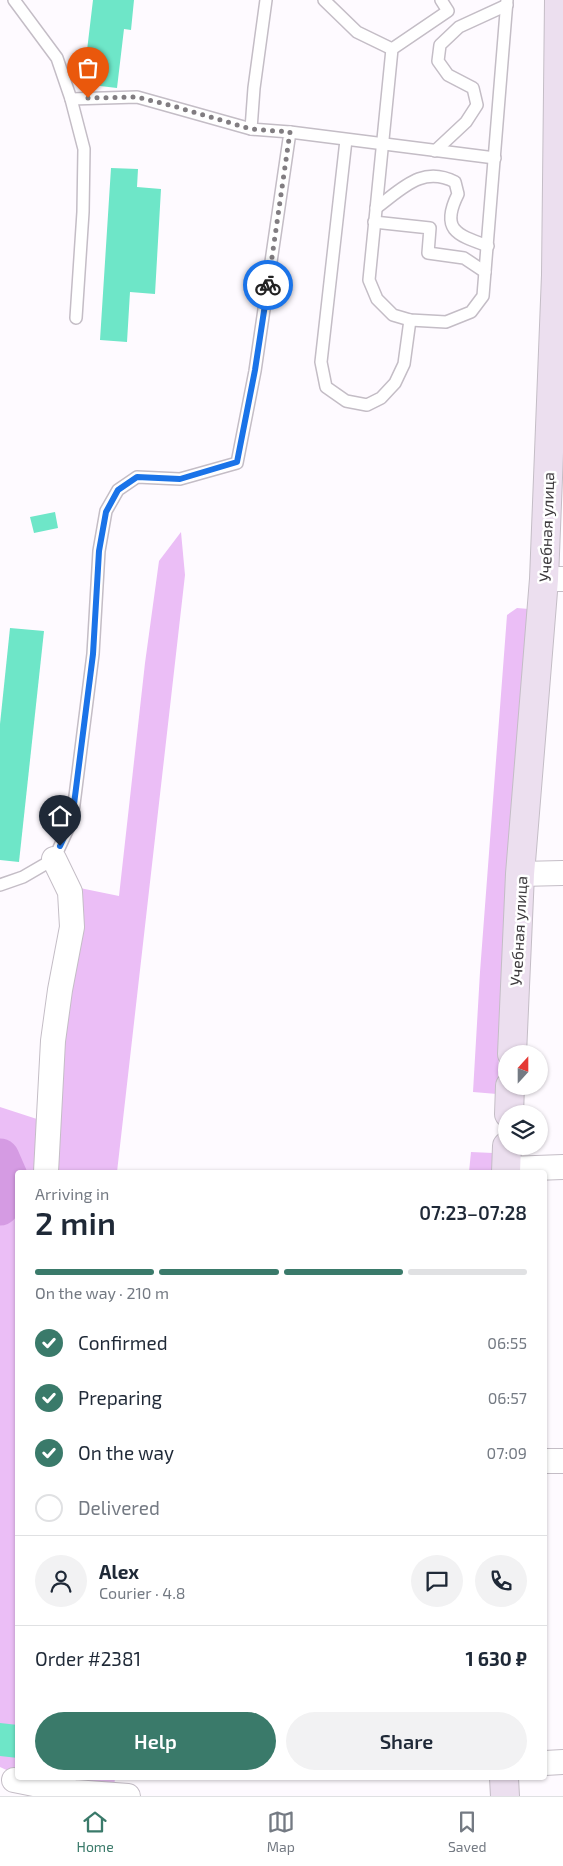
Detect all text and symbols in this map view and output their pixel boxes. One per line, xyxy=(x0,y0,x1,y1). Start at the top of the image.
pin xyxy=(67,47,109,98)
icon: bag xyxy=(74,54,102,82)
courier xyxy=(243,260,293,310)
icon: bike xyxy=(254,271,282,299)
street label: Учебная улица xyxy=(535,472,558,582)
pin xyxy=(39,795,81,846)
icon: home xyxy=(46,802,74,830)
street label: Учебная улица xyxy=(506,875,531,987)
north arrow xyxy=(498,1045,548,1095)
map controls xyxy=(498,1045,548,1155)
button: layers xyxy=(498,1105,548,1155)
text: Arriving in xyxy=(35,1184,109,1203)
text: 07:23–07:28 xyxy=(419,1201,527,1224)
text: 2 min xyxy=(35,1203,116,1241)
text: On the way · 210 m xyxy=(35,1283,169,1302)
icon: check xyxy=(35,1329,63,1357)
text: Confirmed xyxy=(78,1331,168,1354)
text: 06:55 xyxy=(487,1333,527,1352)
icon: check xyxy=(35,1384,63,1412)
text: Preparing xyxy=(78,1386,162,1409)
text: 06:57 xyxy=(488,1388,527,1407)
icon: check xyxy=(35,1439,63,1467)
text: On the way xyxy=(78,1441,174,1464)
text: 07:09 xyxy=(487,1443,527,1462)
text: Delivered xyxy=(78,1496,160,1519)
button: person xyxy=(35,1555,87,1607)
button: chat xyxy=(411,1555,463,1607)
button: phone xyxy=(475,1555,527,1607)
text: Alex xyxy=(99,1560,139,1583)
text: Courier · 4.8 xyxy=(99,1583,186,1602)
text: Order #2381 xyxy=(35,1647,141,1670)
text: 1 630 ₽ xyxy=(465,1647,527,1670)
button: Help xyxy=(35,1712,276,1770)
button: Share xyxy=(286,1712,527,1770)
tab: Home xyxy=(77,1808,114,1855)
tab: Map xyxy=(267,1808,295,1855)
tab: Saved xyxy=(448,1808,486,1855)

